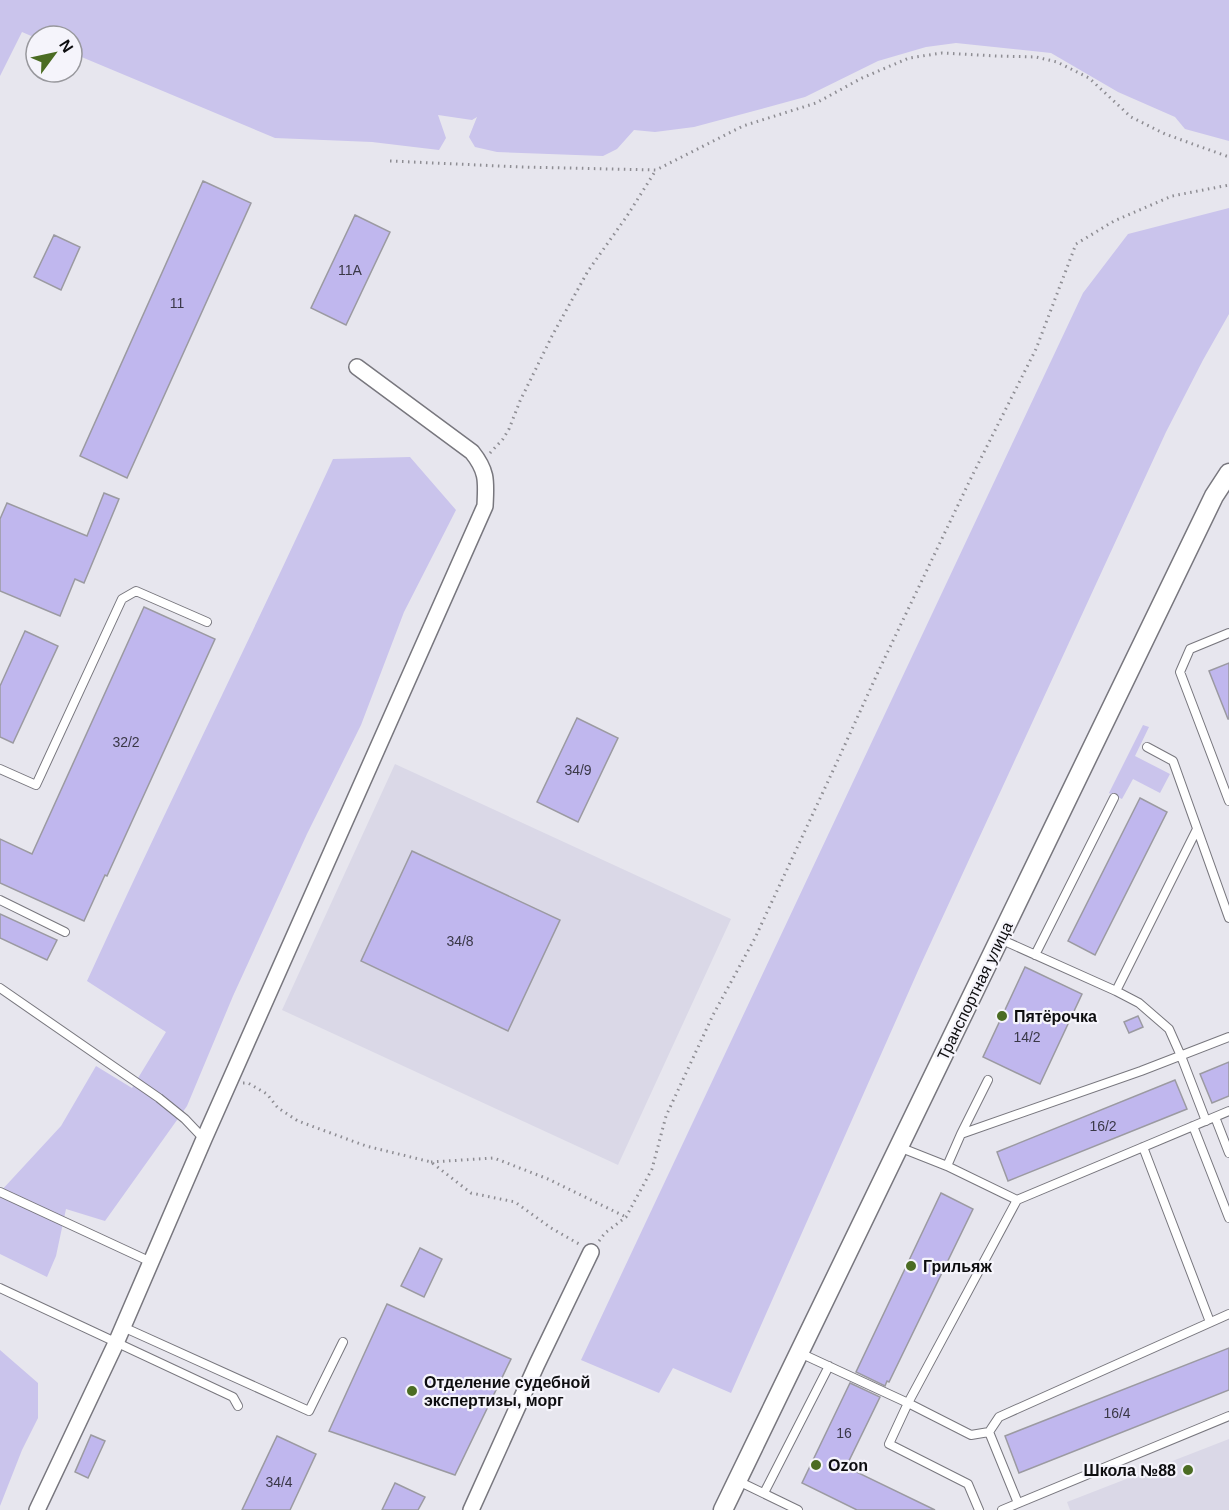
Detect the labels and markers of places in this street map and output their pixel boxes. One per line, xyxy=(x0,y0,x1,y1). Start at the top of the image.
place label: Пятёрочка xyxy=(1014,1008,1097,1025)
marker: Пятёрочка xyxy=(995,1009,1009,1023)
place label: Грильяж xyxy=(923,1258,992,1275)
marker: Грильяж xyxy=(904,1259,918,1273)
place label: Отделение судебной экспертизы, морг xyxy=(424,1374,590,1409)
marker: Отделение судебной экспертизы, морг xyxy=(405,1384,419,1398)
place label: Ozon xyxy=(828,1457,868,1474)
marker: Ozon xyxy=(809,1458,823,1472)
place label: Школа №88 xyxy=(1084,1462,1176,1479)
marker: Школа №88 xyxy=(1181,1463,1195,1477)

